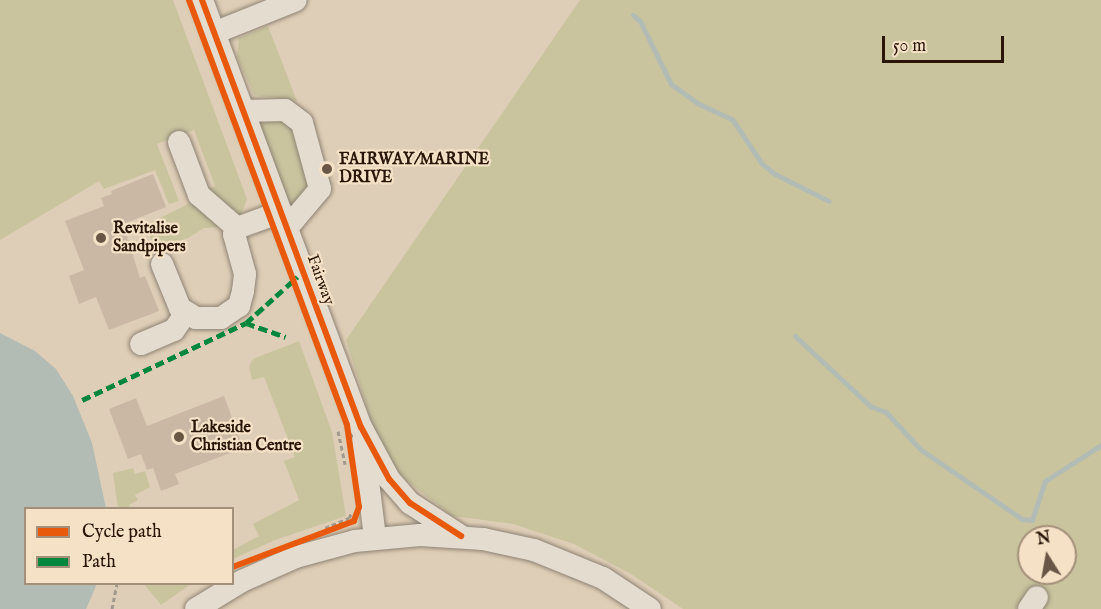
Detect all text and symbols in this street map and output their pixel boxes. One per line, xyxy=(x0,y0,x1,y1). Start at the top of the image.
scale bar xyxy=(885,24,1006,62)
text: 50 m xyxy=(893,35,926,58)
place label: FAIRWAY/MARINE DRIVE xyxy=(339,150,489,188)
marker: FAIRWAY/MARINE DRIVE xyxy=(320,162,334,176)
place label: Revitalise Sandpipers xyxy=(113,219,186,257)
marker: Revitalise Sandpipers xyxy=(94,231,108,245)
street label: Fairway xyxy=(302,252,338,308)
place label: Lakeside Christian Centre xyxy=(191,418,301,456)
marker: Lakeside Christian Centre xyxy=(172,430,186,444)
legend xyxy=(24,507,234,585)
text: Cycle path xyxy=(82,521,162,544)
north arrow xyxy=(1017,525,1077,585)
text: N xyxy=(1035,528,1053,550)
text: Path xyxy=(82,551,116,574)

